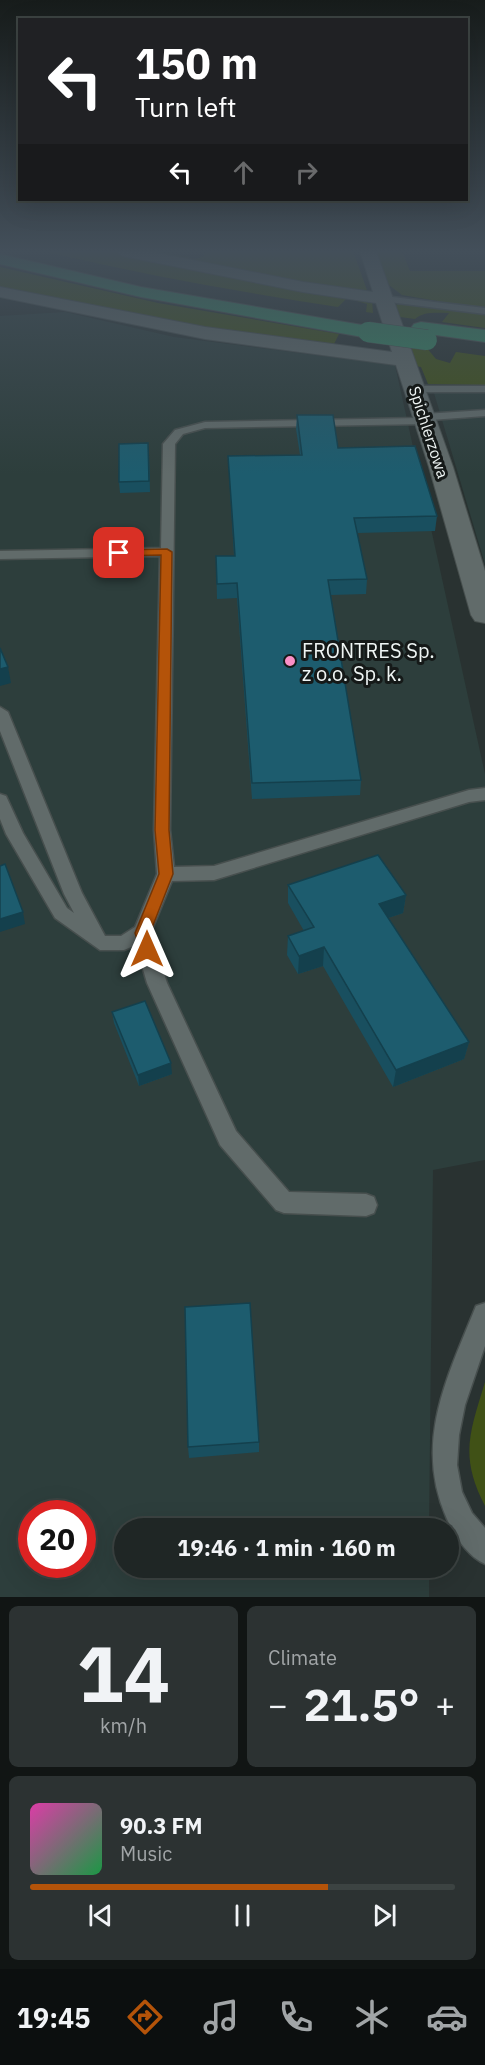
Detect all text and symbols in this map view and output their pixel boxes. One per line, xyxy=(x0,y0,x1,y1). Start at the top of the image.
text: 150 m xyxy=(135,36,258,91)
icon: left xyxy=(36,42,114,120)
text: Turn left xyxy=(135,89,236,124)
icon: left xyxy=(164,156,197,189)
icon: ahead xyxy=(227,156,260,189)
icon: right xyxy=(290,156,323,189)
street label: Spichlerzowa xyxy=(405,383,453,481)
pin xyxy=(93,527,144,578)
icon: arrive xyxy=(102,536,135,569)
place label: FRONTRES Sp. z o.o. Sp. k. xyxy=(302,637,435,687)
marker: FRONTRES Sp. z o.o. Sp. k. xyxy=(283,654,297,668)
position arrow xyxy=(115,917,179,981)
speed limit sign: 20 xyxy=(18,1500,96,1578)
text: 19:46 · 1 min · 160 m xyxy=(177,1533,396,1562)
text: 14 xyxy=(77,1622,170,1723)
text: Climate xyxy=(268,1644,337,1671)
text: 21.5° xyxy=(303,1675,420,1733)
text: − xyxy=(268,1683,288,1726)
text: + xyxy=(435,1683,455,1726)
text: km/h xyxy=(100,1712,147,1739)
text: 90.3 FM xyxy=(120,1811,203,1840)
text: Music xyxy=(120,1840,172,1867)
icon: previous xyxy=(84,1899,117,1932)
icon: pause xyxy=(226,1899,259,1932)
icon: next xyxy=(368,1899,401,1932)
icon: directions xyxy=(124,1996,166,2038)
icon: music xyxy=(200,1996,242,2038)
icon: phone xyxy=(275,1996,317,2038)
icon: climate xyxy=(351,1996,393,2038)
icon: car xyxy=(426,1996,468,2038)
text: 19:45 xyxy=(17,2000,90,2035)

